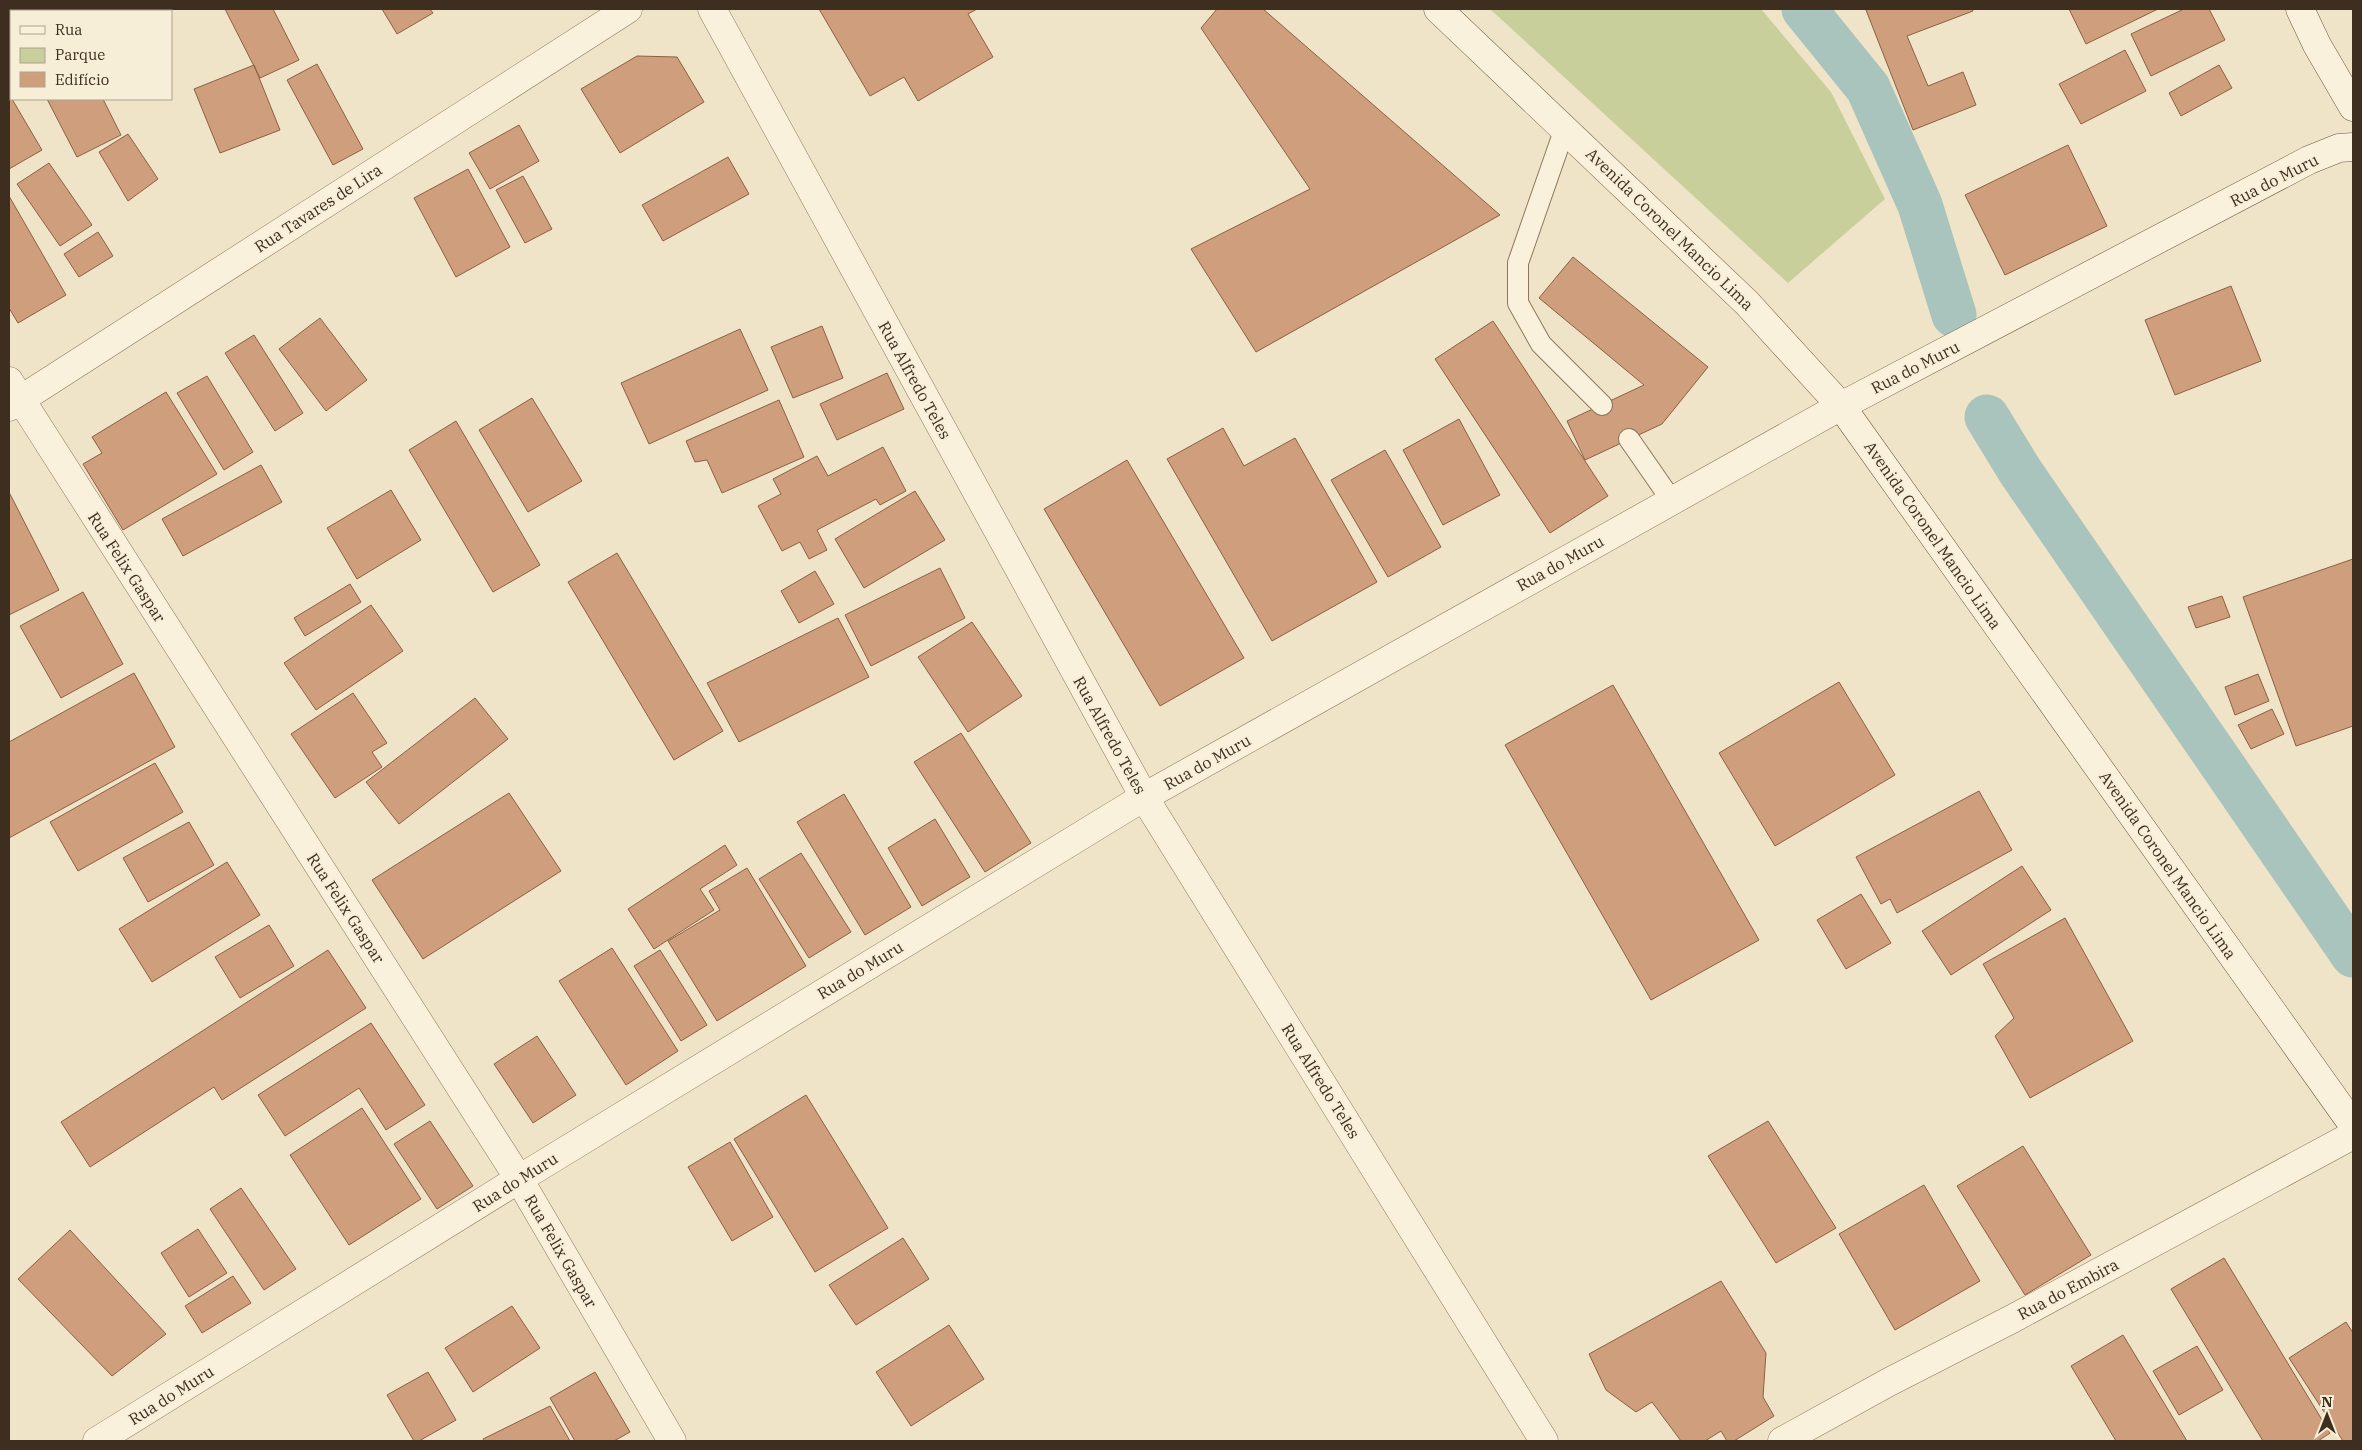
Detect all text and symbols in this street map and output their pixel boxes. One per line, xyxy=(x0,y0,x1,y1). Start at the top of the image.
legend xyxy=(10,10,172,100)
text: Rua xyxy=(55,20,82,39)
text: Parque xyxy=(55,45,105,64)
text: Edifício xyxy=(55,70,109,89)
street label: Avenida Coronel Mancio Lima xyxy=(1582,144,1758,315)
street label: Rua do Muru xyxy=(2226,149,2322,211)
street label: Rua Tavares de Lira xyxy=(250,159,386,257)
street label: Rua Alfredo Teles xyxy=(874,317,956,443)
street label: Rua do Muru xyxy=(1867,336,1963,398)
street label: Avenida Coronel Mancio Lima xyxy=(1860,437,2006,633)
street label: Rua Felix Gaspar xyxy=(84,508,170,626)
street label: Rua do Muru xyxy=(1513,531,1607,595)
street label: Rua Alfredo Teles xyxy=(1069,672,1151,798)
street label: Rua do Muru xyxy=(1160,730,1254,794)
street label: Avenida Coronel Mancio Lima xyxy=(2095,767,2241,963)
street label: Rua Felix Gaspar xyxy=(303,849,389,967)
street label: Rua do Muru xyxy=(813,936,907,1003)
street label: Rua Alfredo Teles xyxy=(1278,1020,1364,1142)
street label: Rua do Muru xyxy=(469,1148,561,1216)
street label: Rua Felix Gaspar xyxy=(520,1191,602,1311)
street label: Rua do Embira xyxy=(2014,1254,2122,1324)
street label: Rua do Muru xyxy=(125,1361,217,1429)
north arrow xyxy=(2302,1390,2352,1440)
text: N xyxy=(2321,1393,2333,1411)

